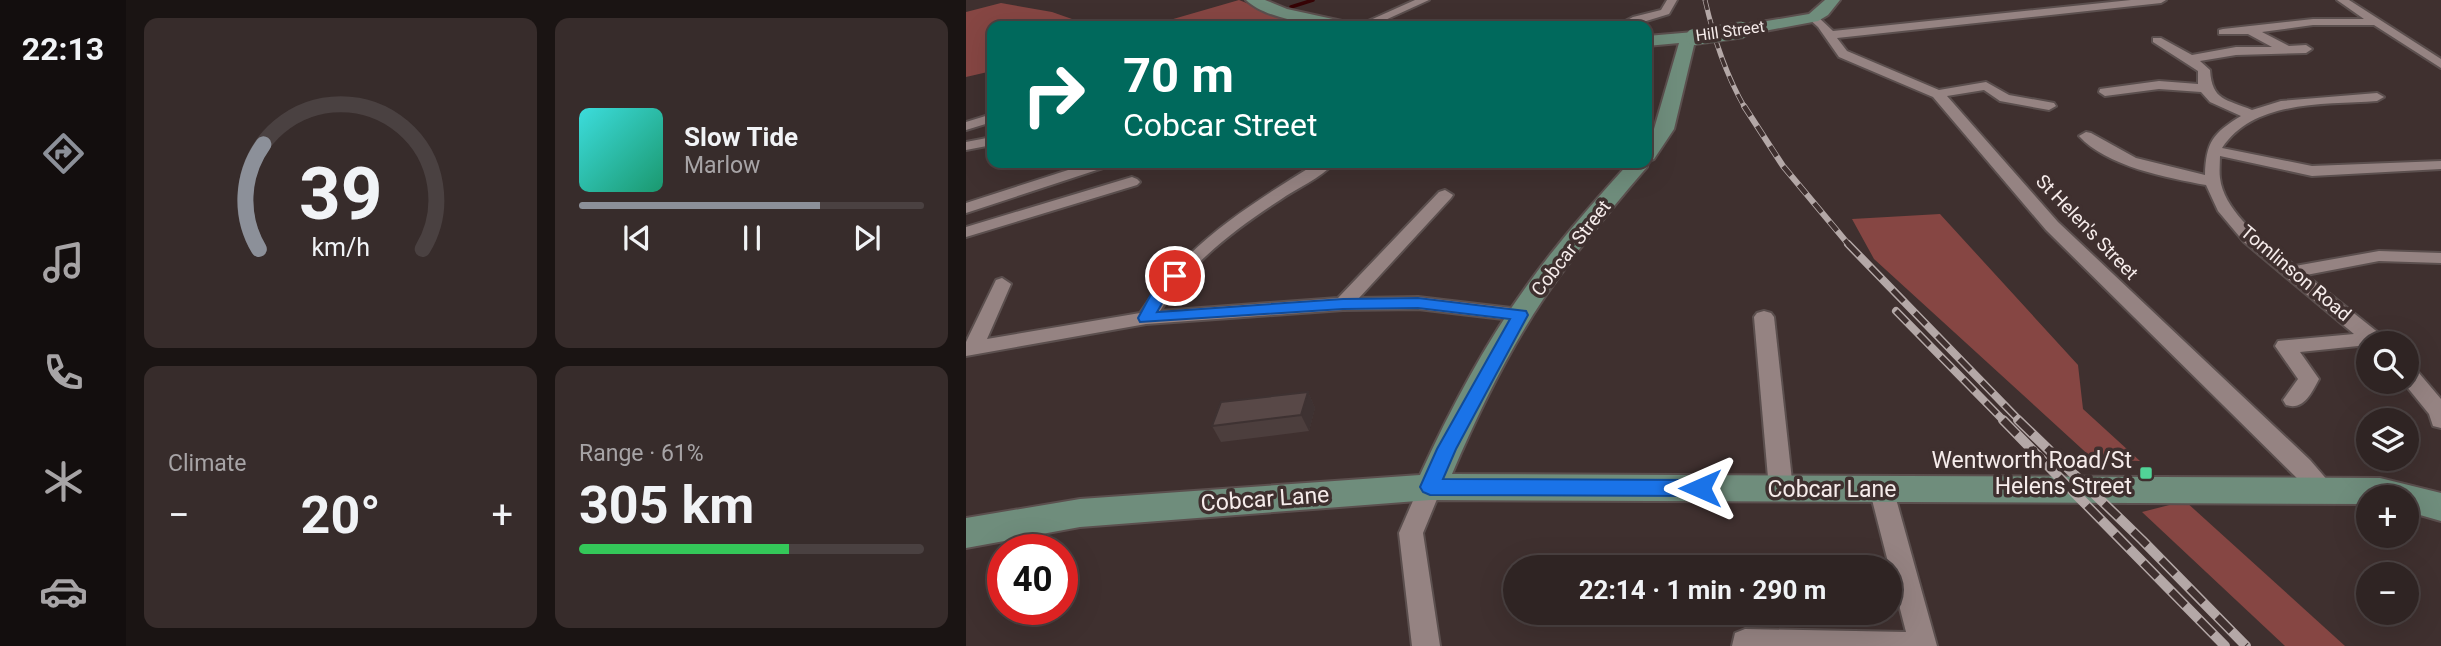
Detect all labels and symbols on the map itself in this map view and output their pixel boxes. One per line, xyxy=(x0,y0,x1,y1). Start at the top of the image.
street label: Hill Street xyxy=(1694,17,1766,45)
street label: St Helen's Street xyxy=(2031,170,2143,284)
street label: Cobcar Street xyxy=(1526,195,1616,301)
street label: Tomlinson Road xyxy=(2236,220,2356,326)
pin xyxy=(1145,246,1205,306)
place label: Wentworth Road/St Helens Street xyxy=(1931,447,2132,500)
position arrow xyxy=(1663,451,1737,525)
marker: Wentworth Road/St Helens Street xyxy=(2138,465,2154,481)
street label: Cobcar Lane xyxy=(1768,476,1896,503)
street label: Cobcar Lane xyxy=(1200,481,1330,517)
speed limit sign: 40 xyxy=(987,534,1078,625)

